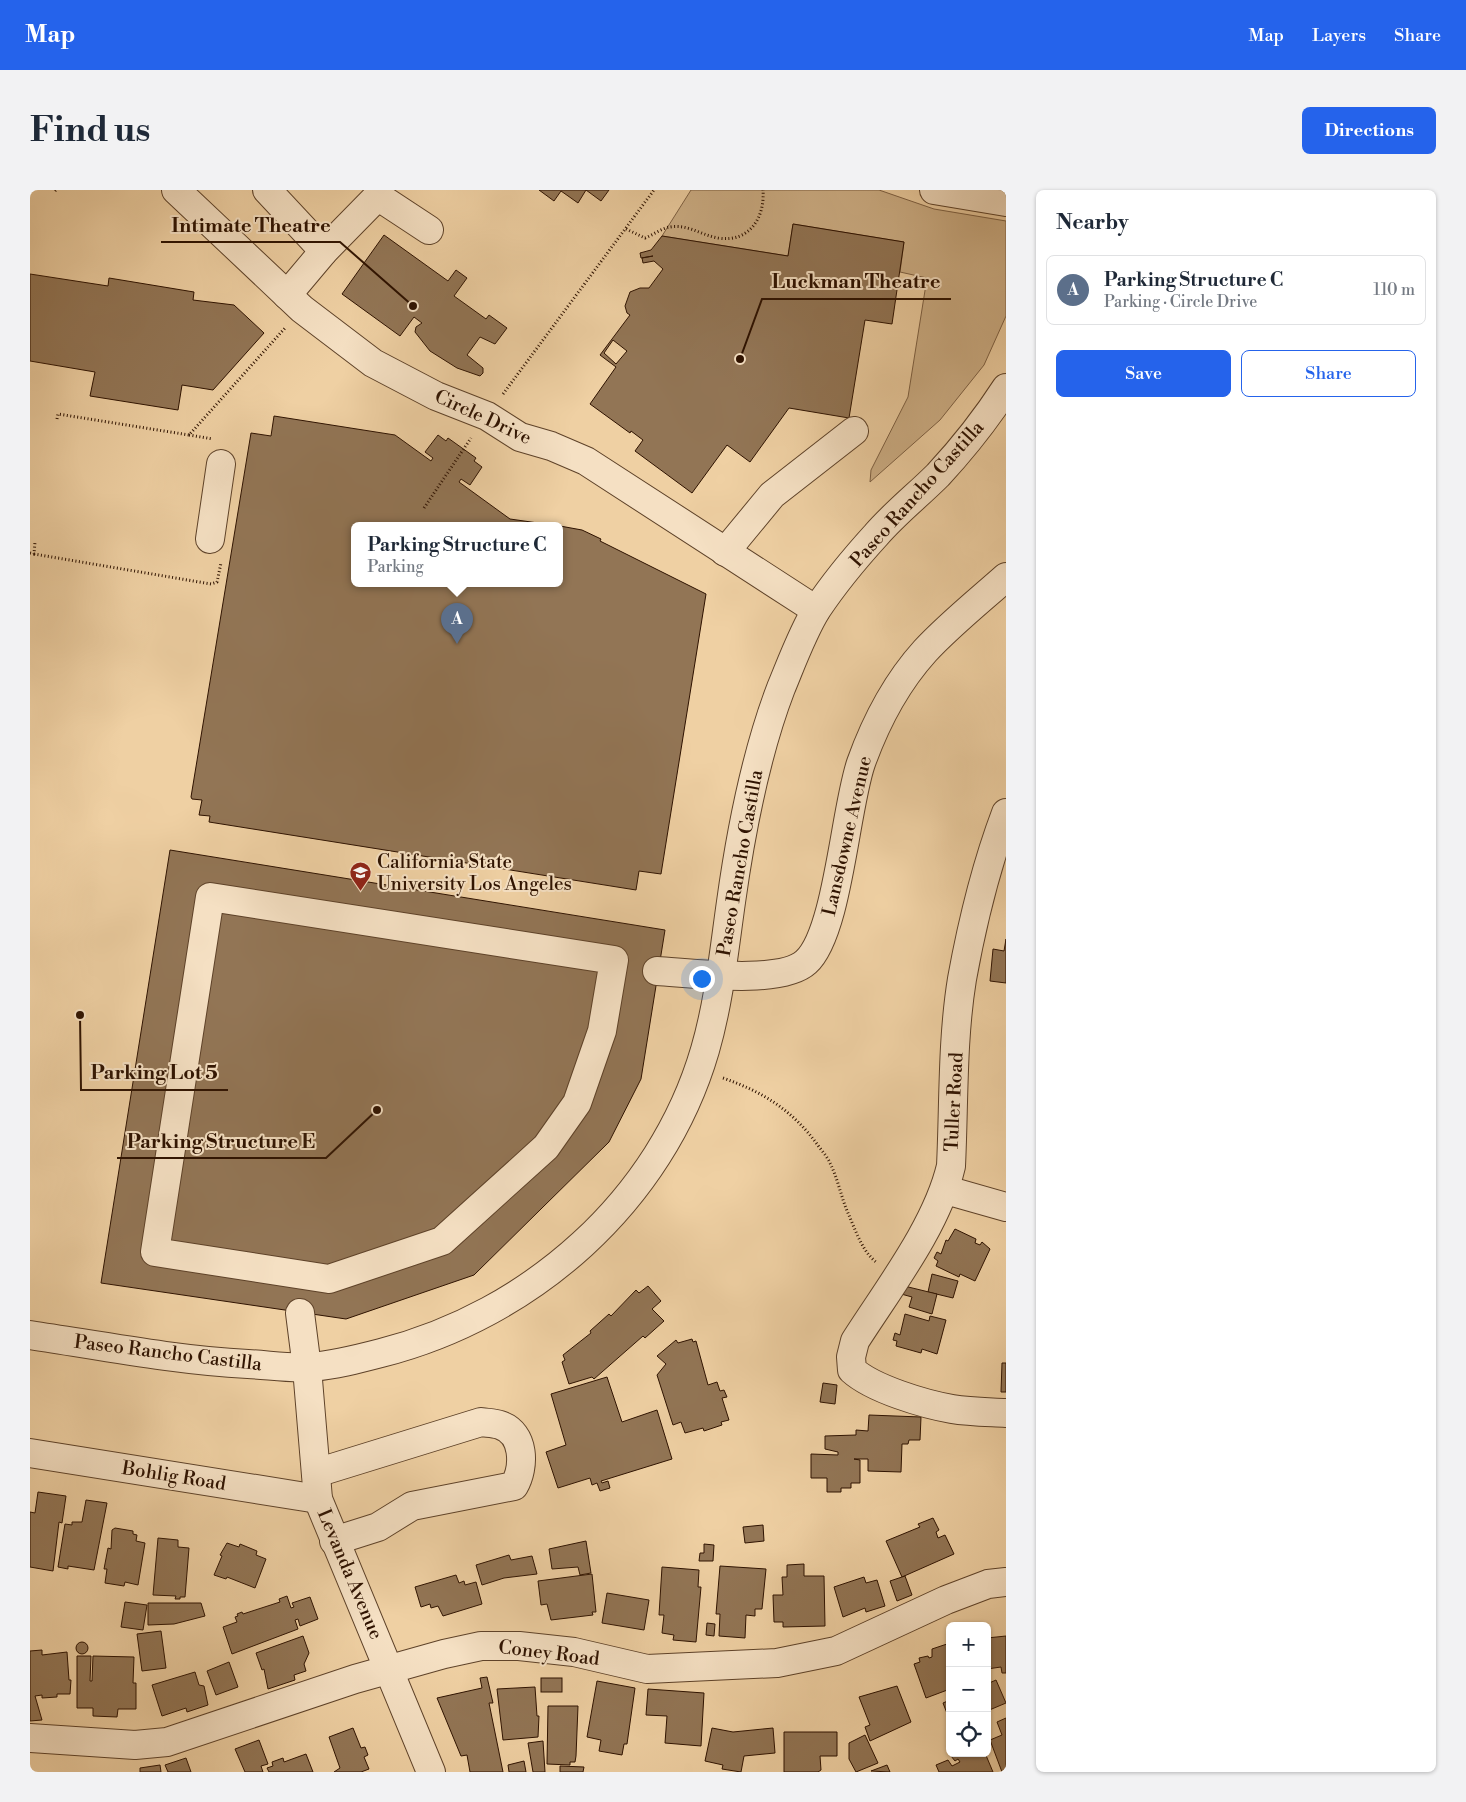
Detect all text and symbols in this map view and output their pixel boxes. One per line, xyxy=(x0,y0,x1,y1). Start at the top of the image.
text: Map xyxy=(25,20,75,50)
text: Map xyxy=(1249,24,1284,47)
text: Layers xyxy=(1312,24,1366,47)
text: Share xyxy=(1394,24,1441,47)
button: Directions xyxy=(1302,107,1436,154)
text: Find us xyxy=(30,109,150,152)
callout: Intimate Theatre xyxy=(161,207,340,242)
text: Nearby xyxy=(1056,210,1129,236)
text: Intimate Theatre xyxy=(171,214,331,239)
callout: Luckman Theatre xyxy=(762,264,951,299)
text: Parking Structure C xyxy=(1104,268,1283,292)
text: Luckman Theatre xyxy=(771,270,941,295)
text: A xyxy=(1067,280,1079,300)
text: 110 m xyxy=(1373,280,1415,300)
text: Parking · Circle Drive xyxy=(1104,292,1257,312)
button: Save xyxy=(1056,350,1231,397)
button: Share xyxy=(1241,350,1416,397)
street label: Circle Drive xyxy=(431,384,535,450)
street label: Paseo Rancho Castilla xyxy=(845,415,989,572)
popup xyxy=(351,522,563,587)
text: Parking Structure C xyxy=(367,533,547,557)
text: Parking xyxy=(367,557,424,577)
pin: A xyxy=(441,603,473,644)
street label: Lansdowne Avenue xyxy=(817,754,877,918)
street label: Paseo Rancho Castilla xyxy=(712,767,768,958)
place label: California State University Los Angeles xyxy=(377,850,572,896)
school or university icon: California State University Los Angeles xyxy=(349,861,373,892)
your location xyxy=(689,966,715,992)
street label: Tuller Road xyxy=(939,1051,969,1152)
callout: Parking Lot 5 xyxy=(81,1055,228,1090)
text: Parking Lot 5 xyxy=(90,1061,218,1086)
callout: Parking Structure E xyxy=(117,1123,326,1158)
text: Parking Structure E xyxy=(127,1130,315,1155)
street label: Paseo Rancho Castilla xyxy=(73,1330,264,1376)
street label: Bohlig Road xyxy=(119,1456,228,1496)
street label: Levanda Avenue xyxy=(312,1505,388,1643)
map controls xyxy=(946,1622,991,1757)
button: + xyxy=(946,1622,991,1667)
street label: Coney Road xyxy=(497,1635,601,1671)
button: − xyxy=(946,1667,991,1712)
button: locate xyxy=(946,1712,991,1757)

